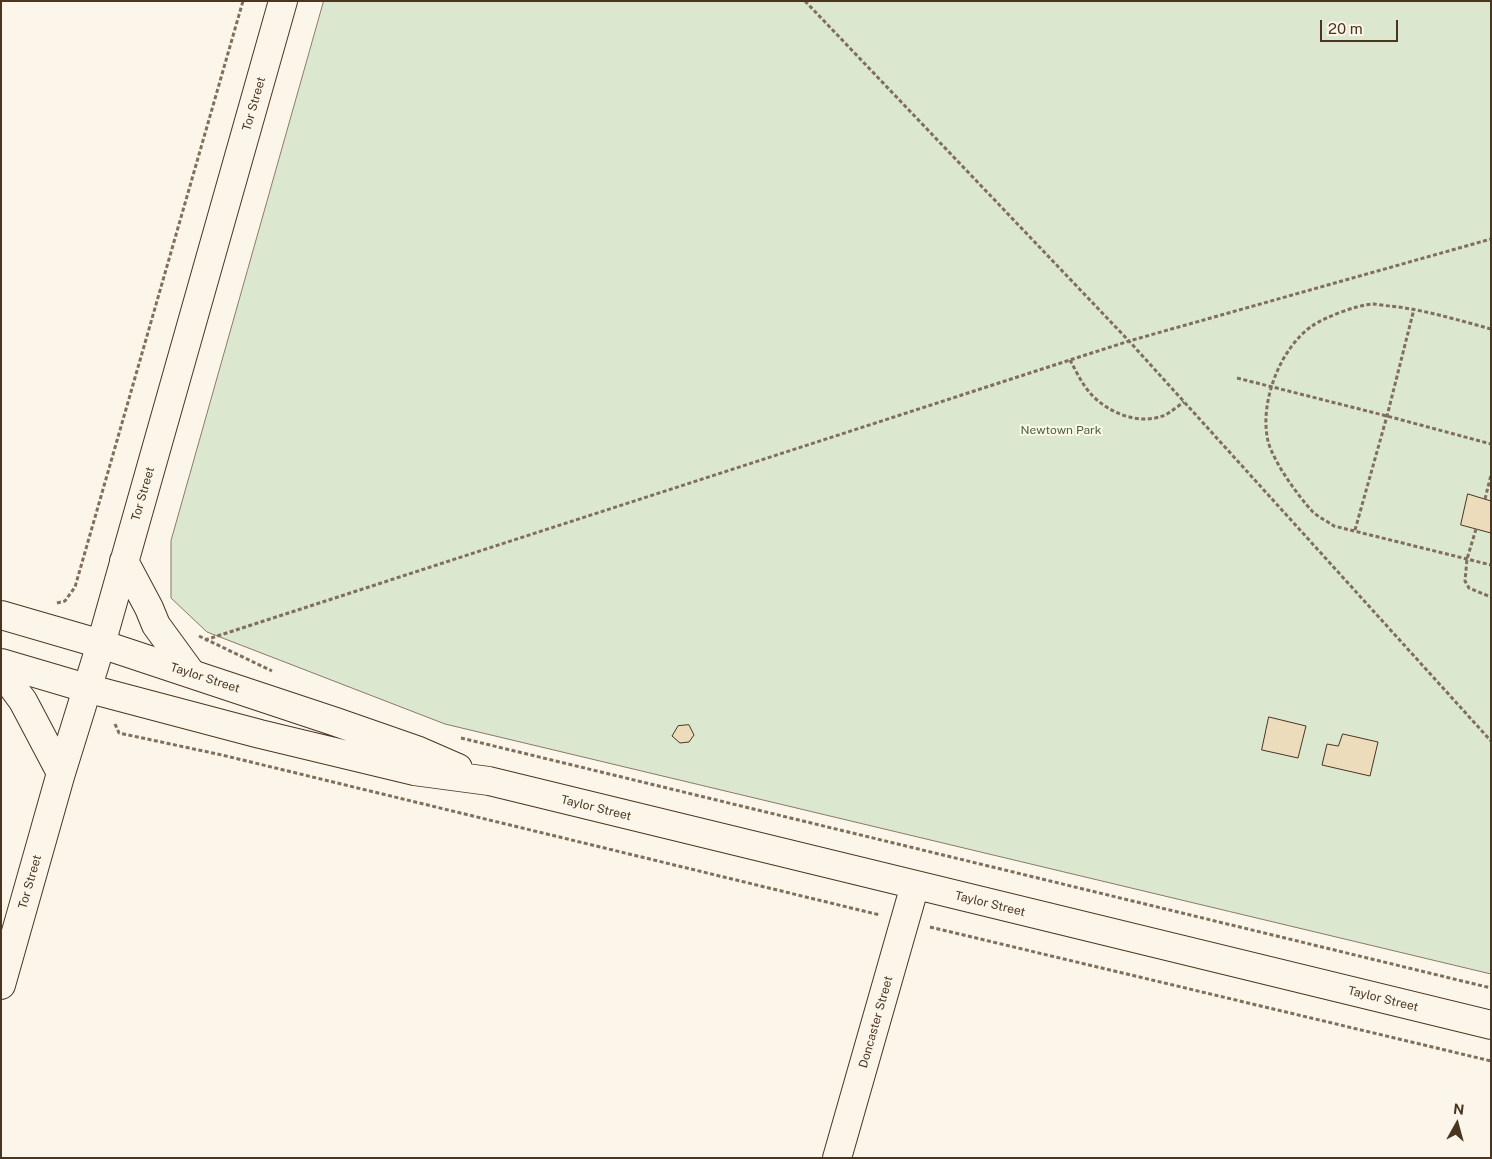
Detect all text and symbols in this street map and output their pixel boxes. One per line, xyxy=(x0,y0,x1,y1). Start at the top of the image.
scale bar xyxy=(1322,10,1400,42)
text: 20 m xyxy=(1328,20,1363,37)
street label: Tor Street xyxy=(239,75,269,133)
park label: Newtown Park xyxy=(1020,423,1102,437)
street label: Tor Street xyxy=(128,465,158,523)
street label: Taylor Street xyxy=(169,660,241,696)
street label: Taylor Street xyxy=(559,792,633,824)
street label: Tor Street xyxy=(15,853,45,911)
street label: Taylor Street xyxy=(953,888,1027,920)
street label: Doncaster Street xyxy=(856,974,896,1070)
street label: Taylor Street xyxy=(1346,983,1420,1015)
north arrow xyxy=(1432,1099,1482,1149)
text: N xyxy=(1452,1101,1465,1118)

